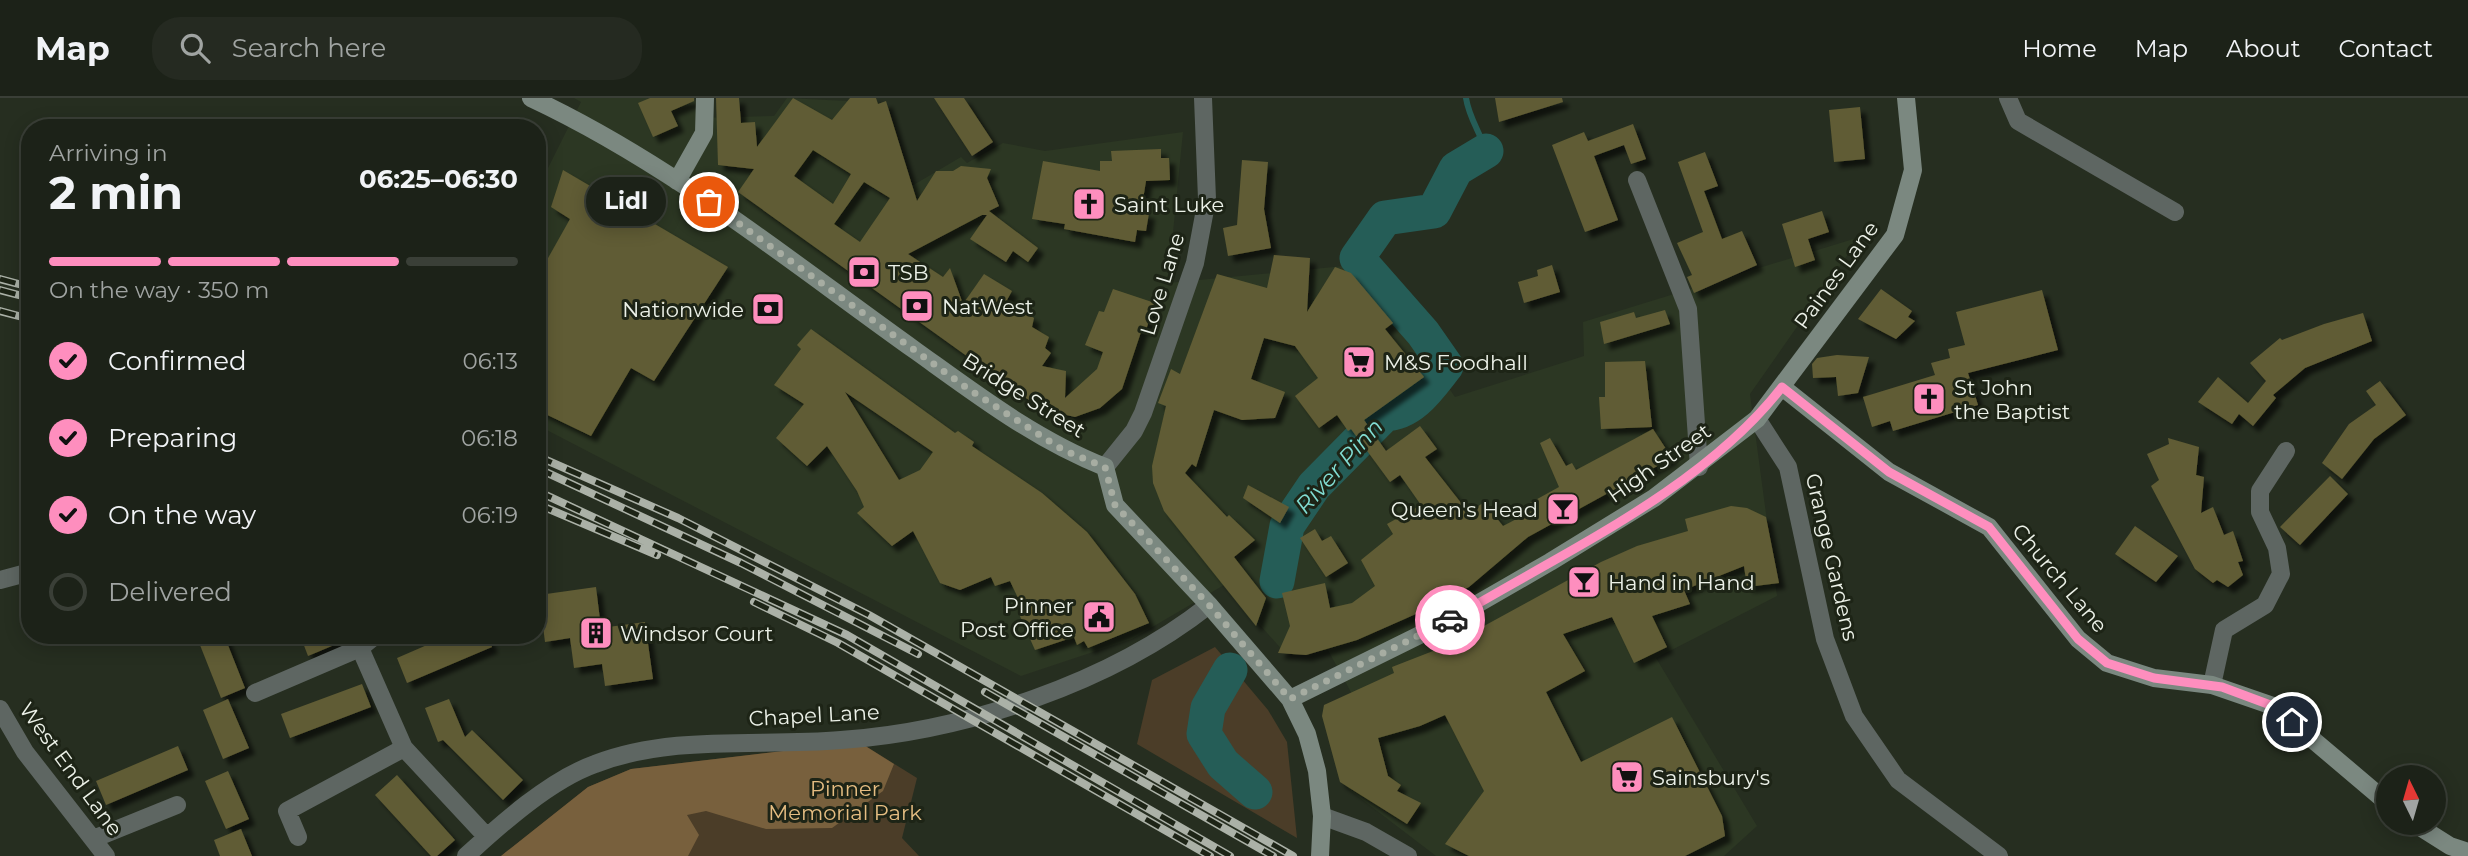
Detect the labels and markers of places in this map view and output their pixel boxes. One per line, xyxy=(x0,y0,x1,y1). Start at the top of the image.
pin xyxy=(679,172,739,232)
callout: Lidl xyxy=(586,178,667,226)
church icon: Saint Luke xyxy=(1070,185,1108,223)
place label: Saint Luke xyxy=(1114,192,1224,217)
bank icon: TSB xyxy=(845,253,883,291)
place label: TSB xyxy=(888,260,929,285)
bank icon: NatWest xyxy=(898,287,936,325)
bank icon: Nationwide xyxy=(749,290,787,328)
place label: NatWest xyxy=(942,294,1034,319)
place label: Nationwide xyxy=(622,297,744,322)
supermarket icon: M&S Foodhall xyxy=(1340,343,1378,381)
place label: M&S Foodhall xyxy=(1384,350,1528,375)
place label: St John the Baptist xyxy=(1954,375,2070,424)
church icon: St John the Baptist xyxy=(1910,380,1948,418)
bar icon: Queen's Head xyxy=(1544,490,1582,528)
place label: Queen's Head xyxy=(1391,497,1538,522)
bar icon: Hand in Hand xyxy=(1565,563,1603,601)
place label: Hand in Hand xyxy=(1608,570,1755,595)
place label: Pinner Post Office xyxy=(960,593,1074,642)
public building icon: Pinner Post Office xyxy=(1080,598,1118,636)
building icon: Windsor Court xyxy=(577,614,615,652)
place label: Windsor Court xyxy=(620,621,773,646)
pin xyxy=(2262,692,2322,752)
supermarket icon: Sainsbury's xyxy=(1608,758,1646,796)
place label: Sainsbury's xyxy=(1652,765,1770,790)

